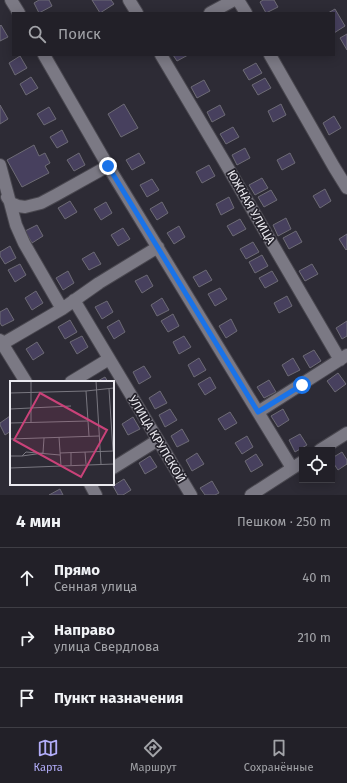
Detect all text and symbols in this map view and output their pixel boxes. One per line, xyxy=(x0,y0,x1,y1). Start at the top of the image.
search box xyxy=(12,12,335,56)
icon: search xyxy=(26,23,48,45)
text: Поиск xyxy=(58,25,101,43)
route end xyxy=(99,157,117,175)
street label: ЮЖНАЯ УЛИЦА xyxy=(224,168,278,247)
route start xyxy=(293,376,311,394)
inset map xyxy=(10,381,114,485)
street label: УЛИЦА КРУПСКОЙ xyxy=(126,393,189,485)
map controls xyxy=(299,447,335,483)
button: locate xyxy=(299,447,335,483)
text: 4 мин xyxy=(16,511,61,532)
text: Пешком · 250 m xyxy=(237,514,331,529)
text: Прямо xyxy=(54,561,100,579)
icon: ahead xyxy=(16,567,38,589)
text: 40 m xyxy=(302,570,331,585)
text: Сенная улица xyxy=(54,579,137,594)
text: Направо xyxy=(54,621,115,639)
icon: right xyxy=(16,627,38,649)
text: 210 m xyxy=(297,630,331,645)
text: улица Свердлова xyxy=(54,639,159,654)
icon: arrive xyxy=(16,687,38,709)
text: Пункт назначения xyxy=(54,689,183,707)
tab: Карта xyxy=(34,737,63,774)
tab: Маршрут xyxy=(130,737,177,774)
tab: Сохранённые xyxy=(244,737,313,774)

